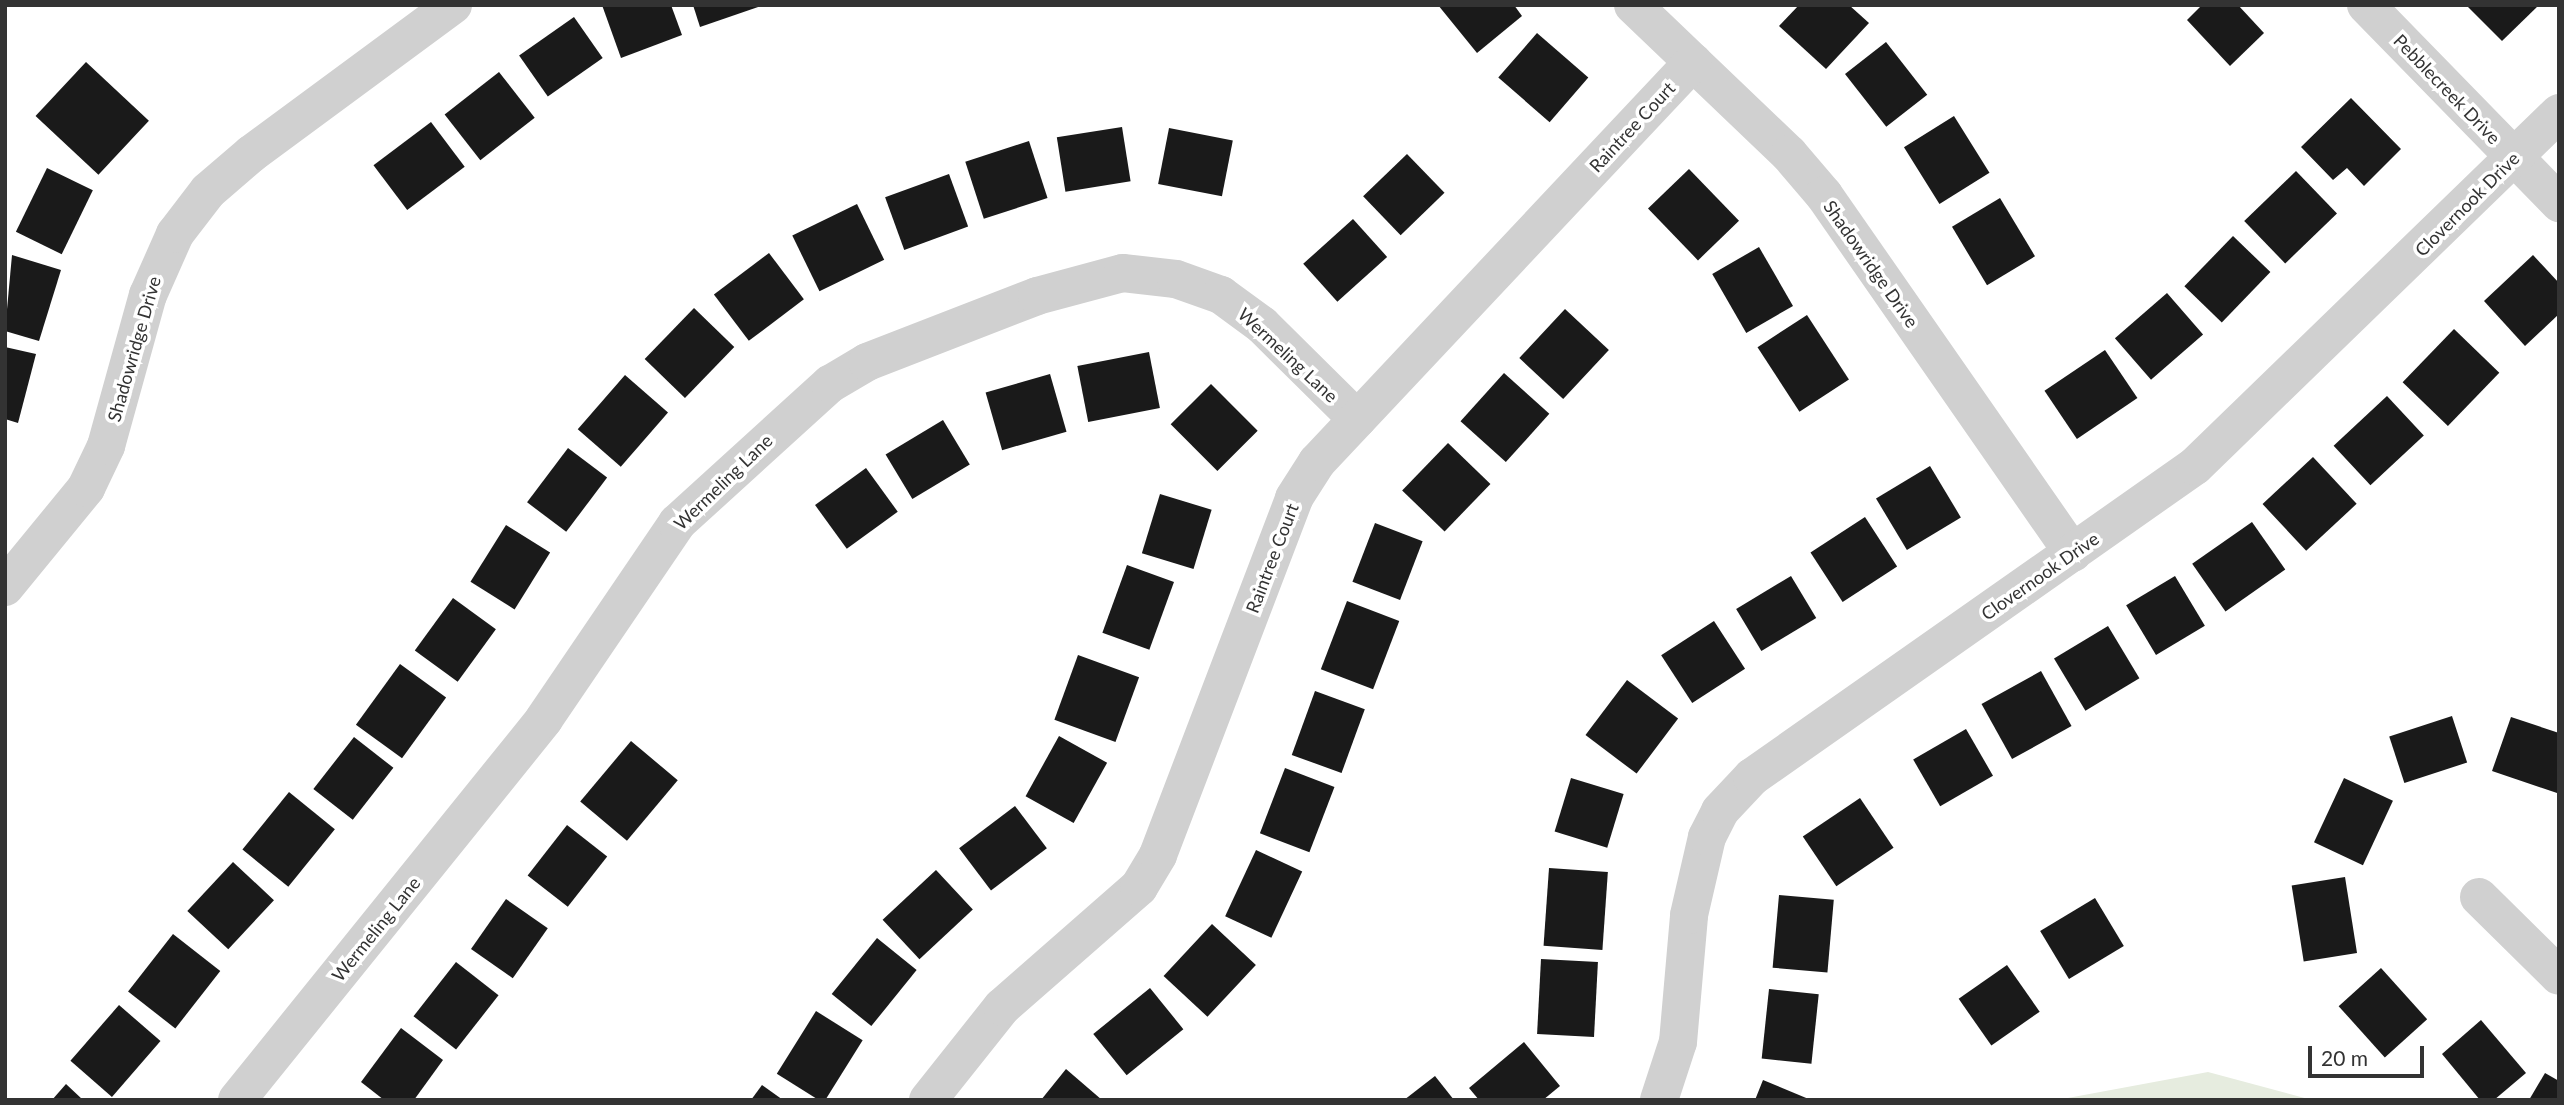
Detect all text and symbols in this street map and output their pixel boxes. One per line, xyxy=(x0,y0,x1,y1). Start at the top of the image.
street label: Pebblecreek Drive xyxy=(2389,30,2505,148)
street label: Raintree Court xyxy=(1585,77,1679,177)
street label: Clovernook Drive xyxy=(2410,147,2524,261)
street label: Shadowridge Drive xyxy=(1819,196,1923,332)
street label: Shadowridge Drive xyxy=(103,274,165,424)
street label: Wermeling Lane xyxy=(1234,303,1342,407)
street label: Wermeling Lane xyxy=(669,430,777,534)
street label: Raintree Court xyxy=(1241,500,1303,616)
street label: Clovernook Drive xyxy=(1977,527,2103,625)
street label: Wermeling Lane xyxy=(327,872,425,986)
scale bar xyxy=(2312,1032,2428,1076)
text: 20 m xyxy=(2321,1045,2368,1070)

